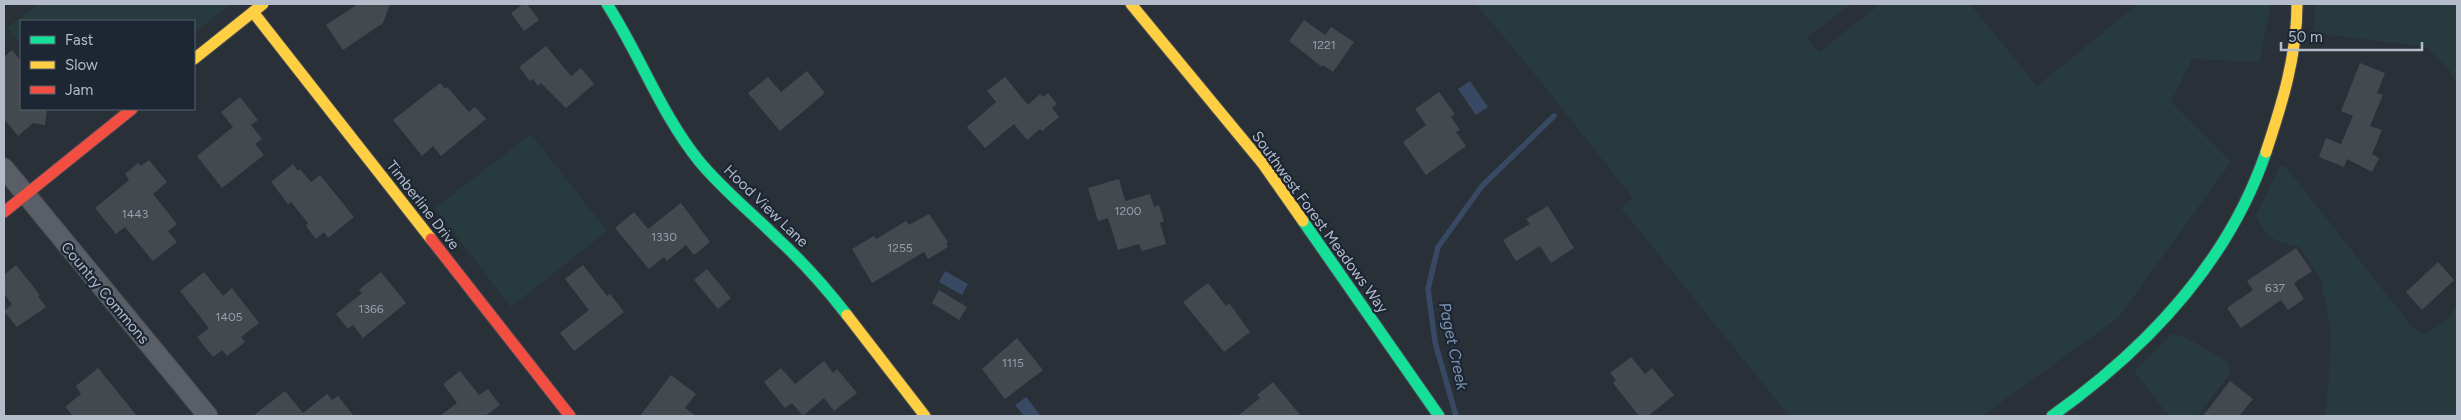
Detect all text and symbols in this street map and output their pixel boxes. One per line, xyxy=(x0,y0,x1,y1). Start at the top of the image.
legend xyxy=(20,20,195,110)
scale bar xyxy=(2281,20,2422,52)
text: 50 m xyxy=(2288,28,2323,46)
text: Fast xyxy=(65,31,94,49)
house number: 1221 xyxy=(1312,38,1336,52)
text: Slow xyxy=(65,56,98,74)
text: Jam xyxy=(65,81,93,99)
street label: Southwest Forest Meadows Way xyxy=(1248,128,1392,316)
street label: Timberline Drive xyxy=(383,157,463,253)
street label: Hood View Lane xyxy=(720,161,812,251)
house number: 1200 xyxy=(1114,204,1142,218)
house number: 1443 xyxy=(122,207,148,221)
house number: 1330 xyxy=(651,230,677,244)
street label: Country Commons xyxy=(57,238,153,348)
house number: 1255 xyxy=(887,241,913,255)
house number: 637 xyxy=(2265,281,2285,295)
water label: Paget Creek xyxy=(1435,301,1472,393)
house number: 1366 xyxy=(358,302,384,316)
house number: 1405 xyxy=(215,310,243,324)
house number: 1115 xyxy=(1002,356,1024,370)

